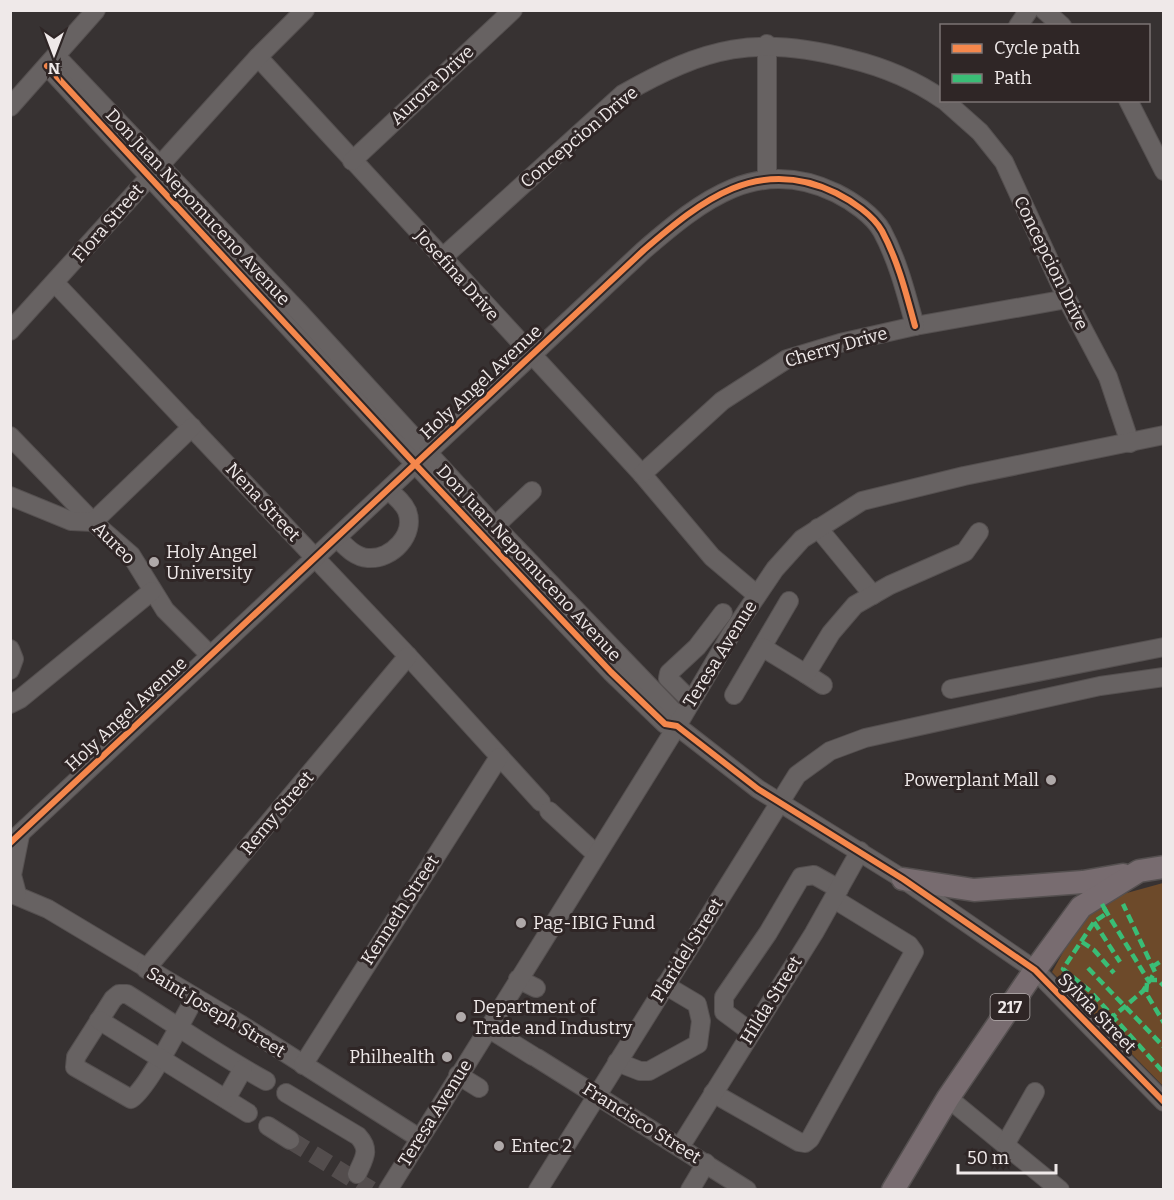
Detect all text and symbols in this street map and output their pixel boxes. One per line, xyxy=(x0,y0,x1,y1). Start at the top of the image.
north arrow xyxy=(24,24,84,84)
legend xyxy=(940,24,1150,102)
text: Cycle path xyxy=(994,37,1080,59)
street label: Aurora Drive xyxy=(386,41,478,129)
text: N xyxy=(48,59,60,78)
text: Path xyxy=(994,67,1032,89)
street label: Concepcion Drive xyxy=(516,82,642,192)
street label: Don Juan Nepomuceno Avenue xyxy=(101,104,295,310)
street label: Flora Street xyxy=(68,179,148,267)
street label: Concepcion Drive xyxy=(1009,192,1093,334)
street label: Josefina Drive xyxy=(409,224,504,325)
street label: Holy Angel Avenue xyxy=(416,320,546,444)
street label: Cherry Drive xyxy=(782,322,890,372)
street label: Nena Street xyxy=(221,458,305,546)
street label: Don Juan Nepomuceno Avenue xyxy=(432,460,626,666)
street label: Aureo xyxy=(88,517,140,569)
place label: Holy Angel University xyxy=(166,541,257,584)
marker: Holy Angel University xyxy=(147,555,161,569)
street label: Teresa Avenue xyxy=(678,596,762,712)
street label: Holy Angel Avenue xyxy=(61,652,191,776)
street label: Remy Street xyxy=(236,767,318,859)
place label: Powerplant Mall xyxy=(904,769,1039,791)
marker: Powerplant Mall xyxy=(1044,773,1058,787)
street label: Kenneth Street xyxy=(356,851,444,969)
street label: Plaridel Street xyxy=(646,894,728,1006)
place label: Pag-IBIG Fund xyxy=(533,912,656,934)
marker: Pag-IBIG Fund xyxy=(514,916,528,930)
street label: Hilda Street xyxy=(735,952,807,1048)
street label: Saint Joseph Street xyxy=(143,962,290,1062)
street label: Sylvia Street xyxy=(1053,968,1141,1058)
road number: 217 xyxy=(990,994,1030,1020)
place label: Department of Trade and Industry xyxy=(473,996,633,1039)
marker: Department of Trade and Industry xyxy=(454,1010,468,1024)
place label: Philhealth xyxy=(349,1046,435,1068)
marker: Philhealth xyxy=(440,1050,454,1064)
street label: Teresa Avenue xyxy=(393,1055,477,1171)
street label: Francisco Street xyxy=(579,1078,706,1168)
place label: Entec 2 xyxy=(511,1135,572,1157)
scale bar xyxy=(958,1137,1056,1175)
marker: Entec 2 xyxy=(492,1139,506,1153)
text: 50 m xyxy=(967,1147,1009,1169)

